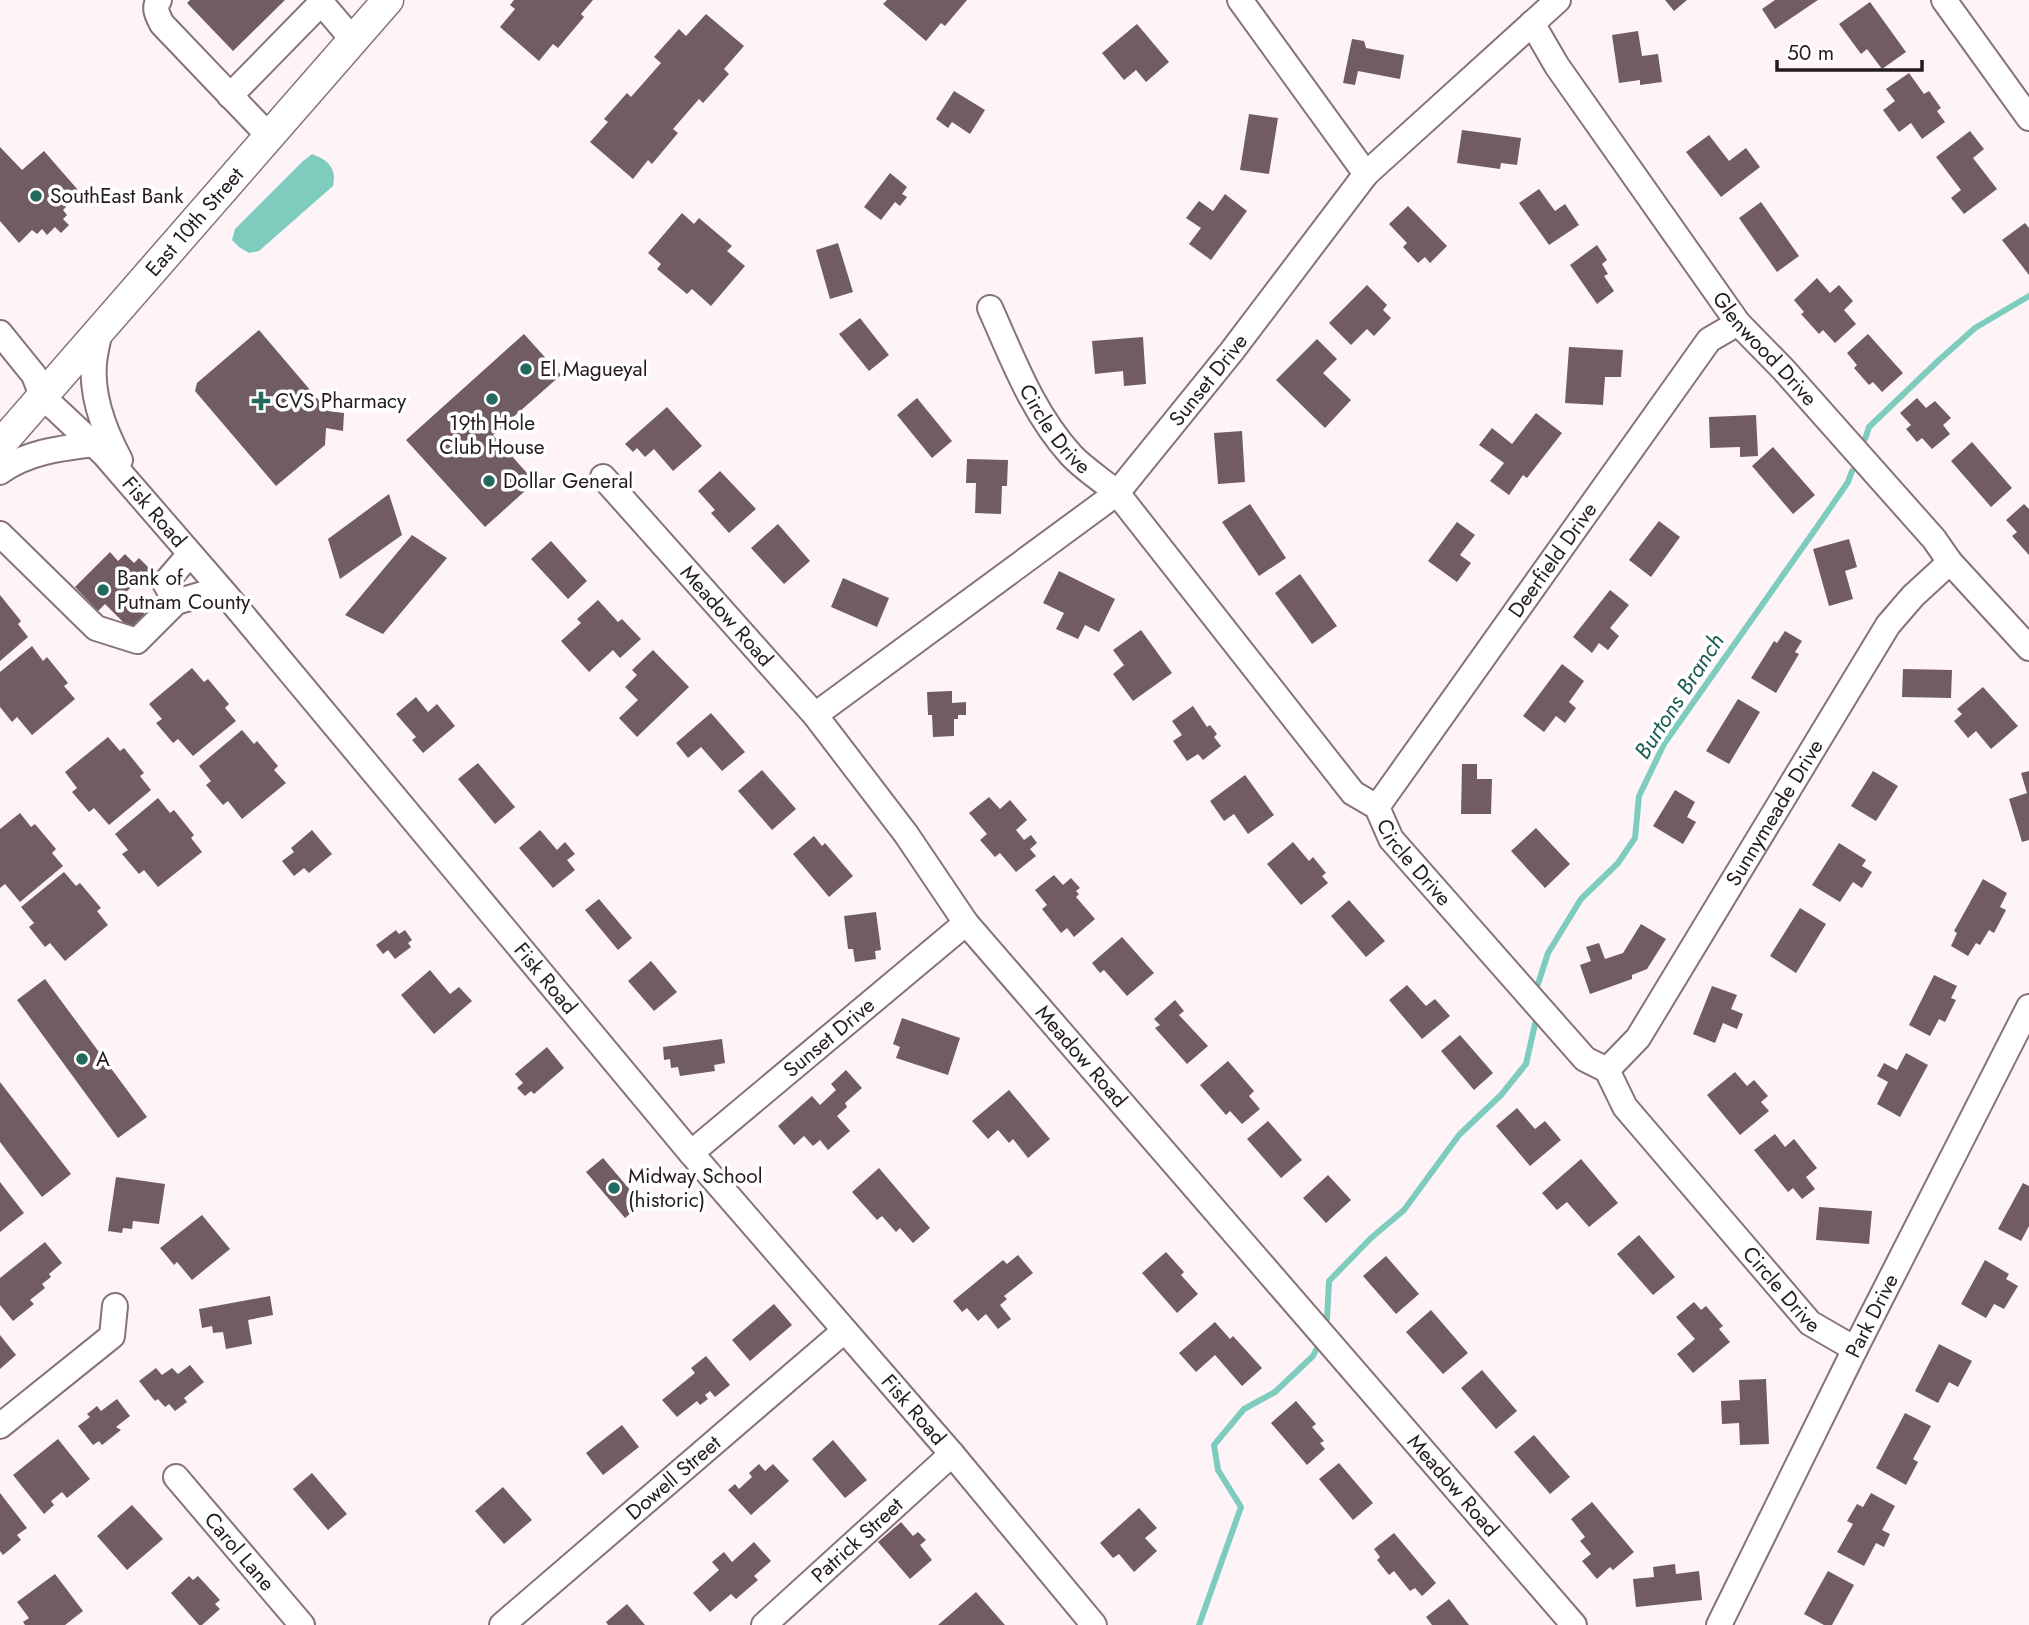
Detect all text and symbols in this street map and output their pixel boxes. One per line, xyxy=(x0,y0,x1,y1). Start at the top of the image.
scale bar xyxy=(1777,28,1922,72)
text: 50 m xyxy=(1787,38,1834,68)
street label: East 10th Street xyxy=(138,161,251,283)
place label: SouthEast Bank xyxy=(50,181,184,211)
marker: SouthEast Bank xyxy=(28,188,44,204)
street label: Glenwood Drive xyxy=(1705,285,1824,413)
street label: Sunset Drive xyxy=(1162,328,1255,433)
place label: El Magueyal xyxy=(540,354,647,384)
marker: El Magueyal xyxy=(518,361,534,377)
street label: Circle Drive xyxy=(1012,379,1097,481)
place label: CVS Pharmacy xyxy=(275,386,407,416)
marker: 19th Hole Club House xyxy=(484,391,500,407)
marker: CVS Pharmacy xyxy=(253,393,269,409)
place label: 19th Hole Club House xyxy=(439,408,545,462)
place label: Dollar General xyxy=(503,466,633,496)
street label: Fisk Road xyxy=(115,470,193,554)
marker: Dollar General xyxy=(481,473,497,489)
street label: Deerfield Drive xyxy=(1501,496,1604,624)
street label: Meadow Road xyxy=(673,558,780,673)
place label: Bank of Putnam County xyxy=(117,563,251,617)
marker: Bank of Putnam County xyxy=(95,582,111,598)
water label: Burtons Branch xyxy=(1626,626,1732,766)
street label: Sunnymeade Drive xyxy=(1718,733,1831,892)
street label: Circle Drive xyxy=(1369,814,1459,913)
street label: Fisk Road xyxy=(507,936,584,1021)
street label: Sunset Drive xyxy=(777,990,881,1085)
street label: Meadow Road xyxy=(1028,998,1134,1114)
place label: A xyxy=(96,1044,110,1074)
marker: A xyxy=(74,1051,90,1067)
place label: Midway School (historic) xyxy=(628,1161,763,1215)
marker: Midway School (historic) xyxy=(606,1180,622,1196)
street label: Circle Drive xyxy=(1736,1240,1825,1340)
street label: Park Drive xyxy=(1838,1268,1906,1363)
street label: Fisk Road xyxy=(874,1368,953,1452)
street label: Dowell Street xyxy=(619,1428,727,1527)
street label: Meadow Road xyxy=(1400,1428,1506,1543)
street label: Patrick Street xyxy=(805,1491,910,1590)
street label: Carol Lane xyxy=(197,1506,282,1598)

